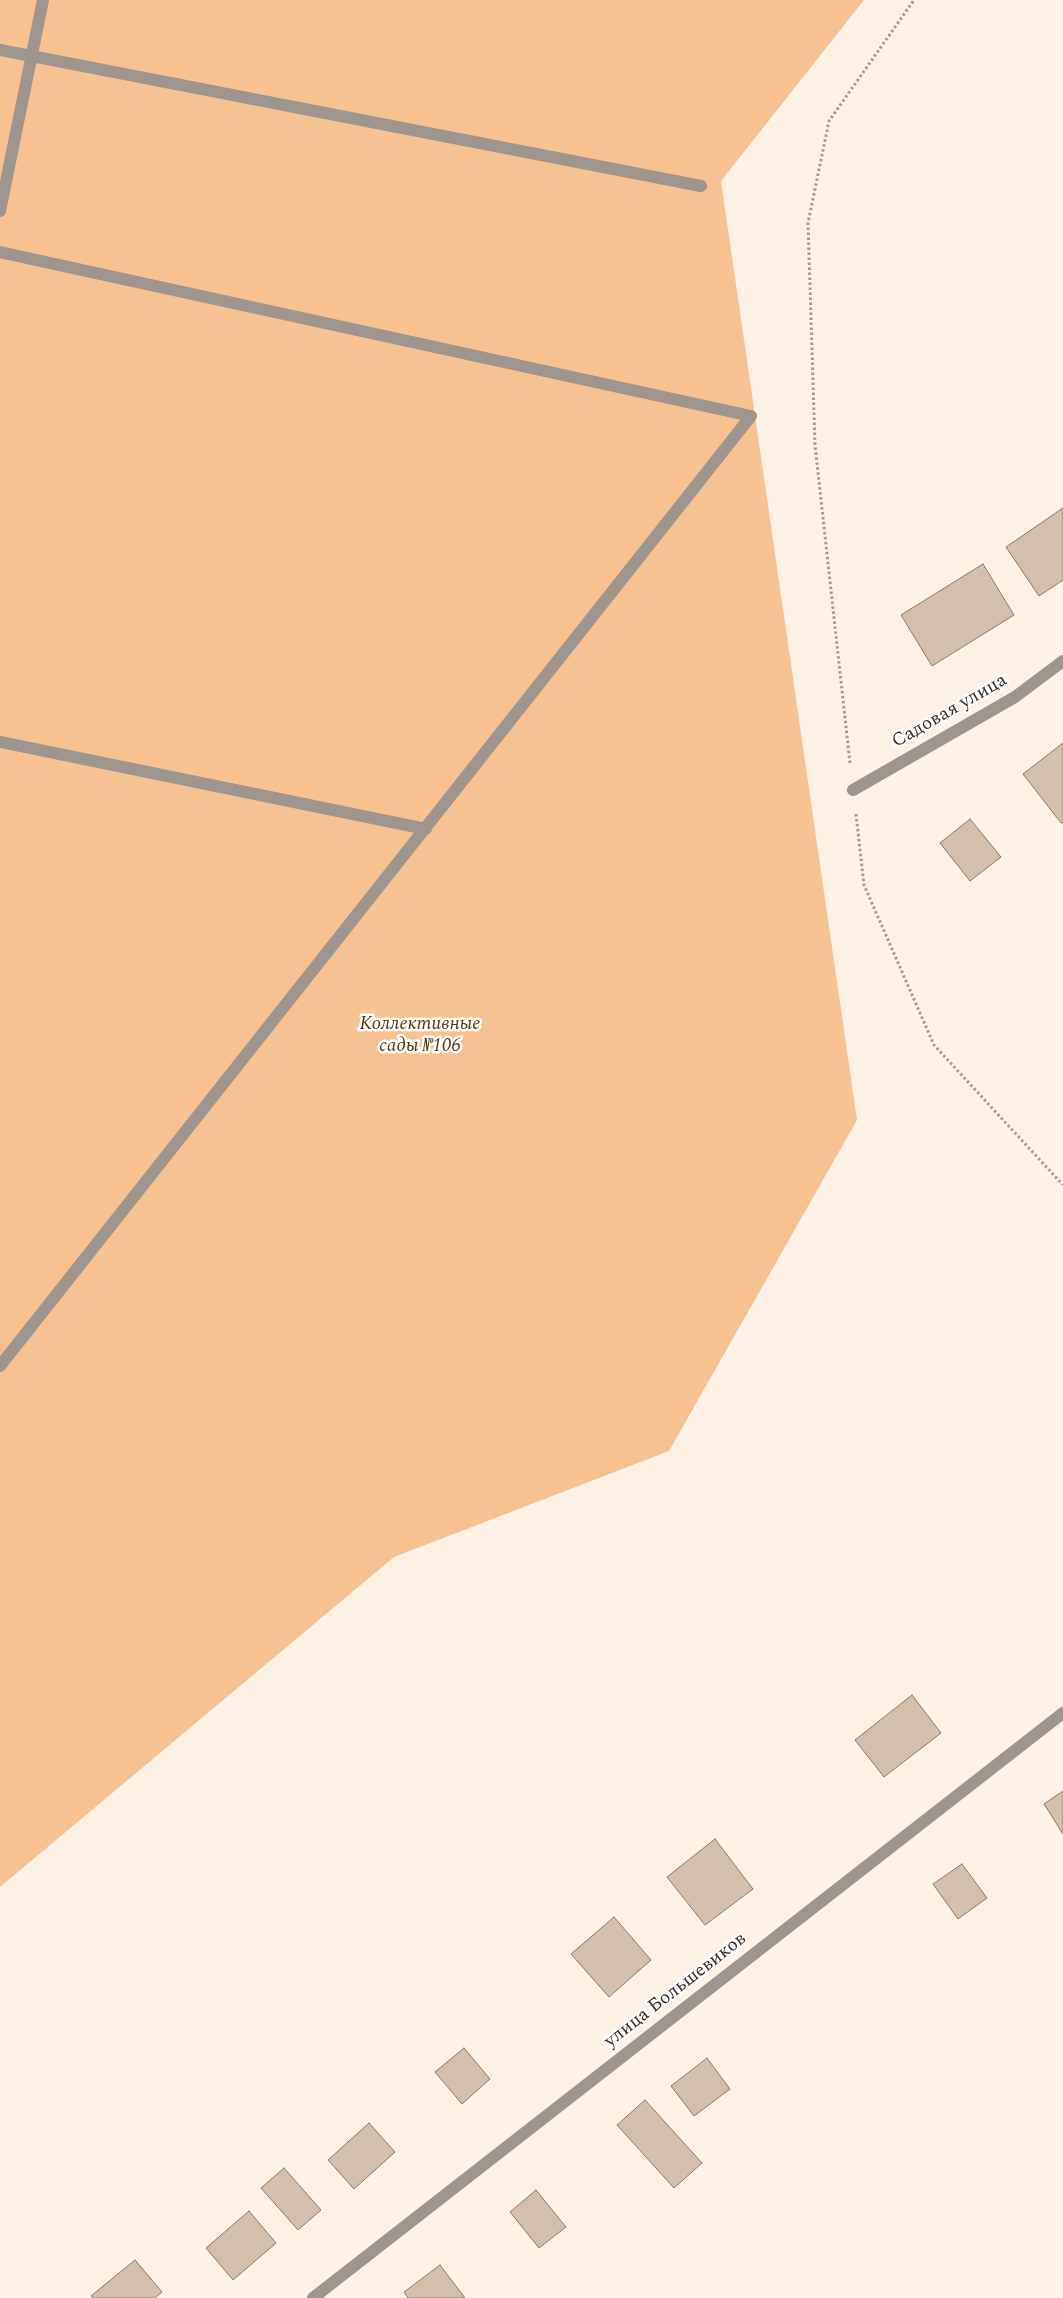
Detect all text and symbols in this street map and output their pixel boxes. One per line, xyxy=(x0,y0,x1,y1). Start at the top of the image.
street label: Садовая улица xyxy=(888,670,1012,754)
park label: Коллективные сады №106 xyxy=(360,1014,480,1058)
street label: улица Большевиков xyxy=(600,1928,752,2054)

